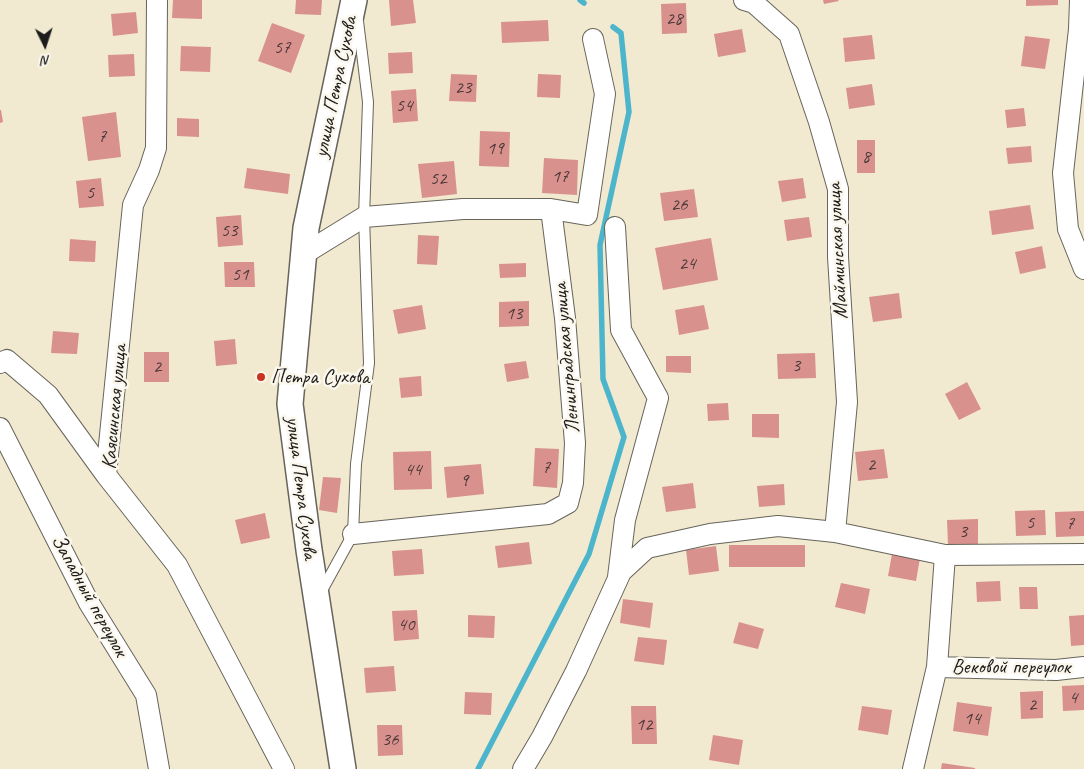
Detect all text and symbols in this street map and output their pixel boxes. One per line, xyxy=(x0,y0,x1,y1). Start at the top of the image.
house number: 28 xyxy=(665,8,683,30)
street label: улица Петра Сухова xyxy=(309,14,363,160)
north arrow xyxy=(20,20,70,70)
house number: 57 xyxy=(273,37,291,59)
text: N xyxy=(41,52,51,69)
house number: 23 xyxy=(454,77,472,99)
house number: 54 xyxy=(395,95,413,117)
house number: 7 xyxy=(98,126,106,148)
house number: 19 xyxy=(486,138,504,160)
house number: 8 xyxy=(862,146,870,168)
house number: 17 xyxy=(551,166,569,188)
house number: 52 xyxy=(429,168,447,190)
house number: 5 xyxy=(86,182,94,204)
street label: Майминская улица xyxy=(822,182,854,320)
house number: 26 xyxy=(670,194,688,216)
house number: 53 xyxy=(220,220,238,242)
house number: 24 xyxy=(678,253,696,275)
house number: 51 xyxy=(231,264,249,286)
street label: Ленинградская улица xyxy=(548,282,586,434)
house number: 13 xyxy=(505,303,523,325)
street label: Каясинская улица xyxy=(97,344,133,470)
house number: 3 xyxy=(792,355,800,377)
house number: 2 xyxy=(153,356,161,378)
place label: Петра Сухова xyxy=(271,364,369,390)
marker: Петра Сухова xyxy=(255,371,267,383)
street label: улица Петра Сухова xyxy=(280,415,322,561)
house number: 2 xyxy=(867,454,875,476)
house number: 7 xyxy=(542,457,550,479)
house number: 44 xyxy=(404,459,422,481)
house number: 9 xyxy=(460,470,468,492)
house number: 5 xyxy=(1026,512,1034,534)
house number: 7 xyxy=(1066,513,1074,535)
house number: 3 xyxy=(959,521,967,543)
street label: Западный переулок xyxy=(45,531,133,661)
house number: 40 xyxy=(397,614,415,636)
street label: Вековой переулок xyxy=(952,654,1070,680)
house number: 4 xyxy=(1069,687,1077,709)
house number: 2 xyxy=(1028,694,1036,716)
house number: 14 xyxy=(963,708,981,730)
house number: 12 xyxy=(635,714,653,736)
house number: 36 xyxy=(381,729,399,751)

